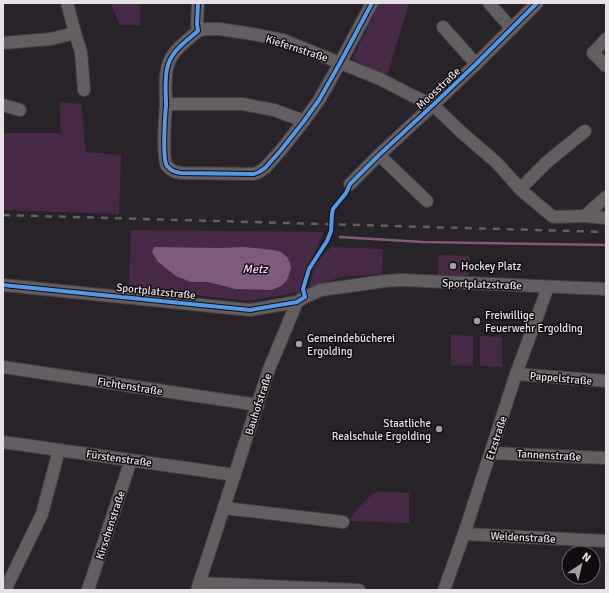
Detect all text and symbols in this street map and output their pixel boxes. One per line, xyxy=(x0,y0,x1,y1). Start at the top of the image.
street label: Kiefernstraße xyxy=(264,32,330,65)
street label: Moosstraße xyxy=(414,65,463,112)
place label: Hockey Platz xyxy=(461,260,522,273)
marker: Hockey Platz xyxy=(448,261,458,271)
water label: Metz xyxy=(242,262,269,277)
street label: Sportplatzstraße xyxy=(442,277,522,292)
street label: Sportplatzstraße xyxy=(116,281,196,302)
place label: Freiwillige Feuerwehr Ergolding xyxy=(485,309,583,335)
marker: Freiwillige Feuerwehr Ergolding xyxy=(472,316,482,326)
place label: Gemeindebücherei Ergolding xyxy=(307,332,395,358)
marker: Gemeindebücherei Ergolding xyxy=(294,339,304,349)
street label: Pappelstraße xyxy=(529,369,593,388)
street label: Bauhofstraße xyxy=(242,372,275,437)
street label: Fichtenstraße xyxy=(96,375,163,398)
street label: Etzstraße xyxy=(483,414,510,462)
place label: Staatliche Realschule Ergolding xyxy=(332,417,431,443)
marker: Staatliche Realschule Ergolding xyxy=(434,424,444,434)
street label: Fürstenstraße xyxy=(85,447,153,470)
street label: Tannenstraße xyxy=(517,447,581,464)
street label: Kirschenstraße xyxy=(93,489,128,561)
street label: Weidenstraße xyxy=(490,529,556,546)
north arrow xyxy=(561,545,601,585)
text: N xyxy=(580,550,593,565)

